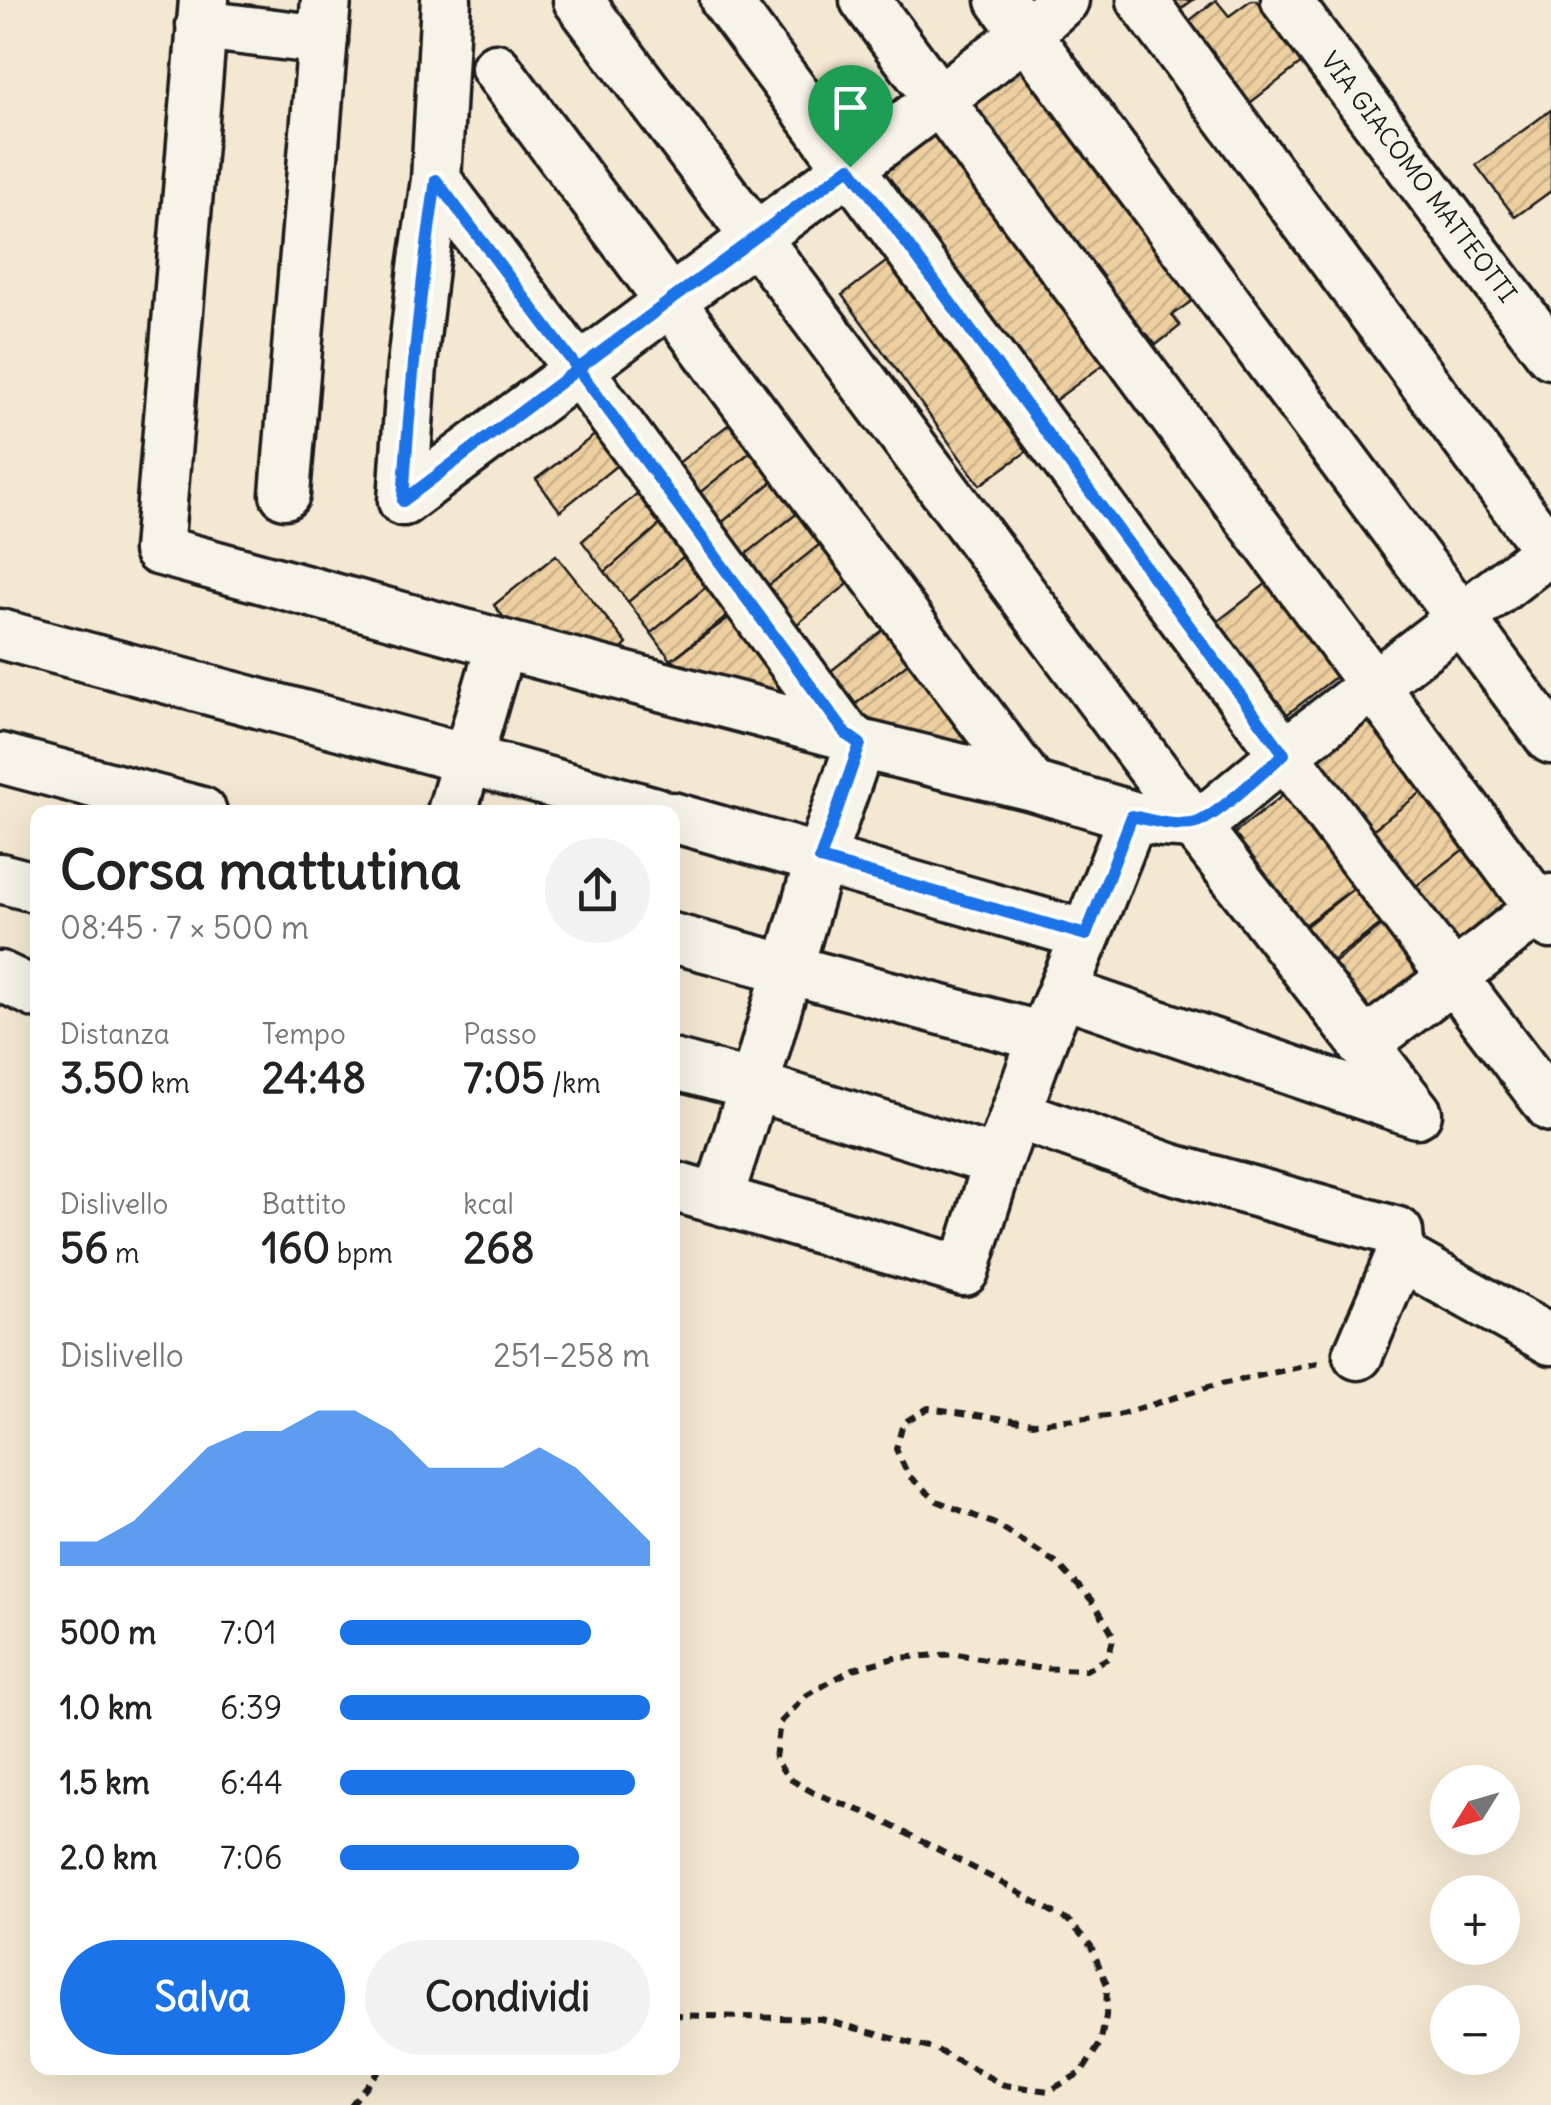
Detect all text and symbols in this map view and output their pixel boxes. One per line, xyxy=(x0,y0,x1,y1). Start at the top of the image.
street label: VIA GIACOMO MATTEOTTI xyxy=(1314,45,1524,309)
pin xyxy=(808,65,893,168)
icon: arrive xyxy=(823,80,878,135)
text: Corsa mattutina xyxy=(60,835,461,904)
button: share xyxy=(545,838,650,943)
text: 08:45 · 7 × 500 m xyxy=(60,907,309,948)
text: Distanza xyxy=(60,1016,170,1052)
text: Tempo xyxy=(262,1016,346,1052)
text: Passo xyxy=(463,1016,537,1052)
text: 3.50 xyxy=(60,1052,144,1104)
text: 24:48 xyxy=(262,1052,366,1104)
text: 7:05 xyxy=(463,1052,545,1104)
text: km xyxy=(144,1065,190,1101)
text: /km xyxy=(545,1065,601,1101)
text: Dislivello xyxy=(60,1186,168,1222)
text: Battito xyxy=(262,1186,346,1222)
text: kcal xyxy=(463,1186,514,1222)
text: 56 xyxy=(60,1222,108,1274)
text: 160 xyxy=(262,1222,330,1274)
text: 268 xyxy=(463,1222,535,1274)
text: m xyxy=(108,1235,140,1271)
text: bpm xyxy=(330,1235,393,1271)
text: Dislivello xyxy=(60,1335,184,1376)
text: 251–258 m xyxy=(493,1335,650,1376)
text: 500 m xyxy=(60,1612,156,1653)
text: 7:01 xyxy=(220,1612,277,1653)
text: 1.0 km xyxy=(60,1687,152,1728)
text: 6:39 xyxy=(220,1687,282,1728)
text: 1.5 km xyxy=(60,1762,150,1803)
text: 6:44 xyxy=(220,1762,283,1803)
north arrow xyxy=(1430,1765,1520,1855)
map controls xyxy=(1430,1765,1520,2075)
text: 2.0 km xyxy=(60,1837,157,1878)
text: 7:06 xyxy=(220,1837,282,1878)
button: + xyxy=(1430,1875,1520,1965)
button: Salva xyxy=(60,1940,345,2055)
button: Condividi xyxy=(365,1940,650,2055)
button: − xyxy=(1430,1985,1520,2075)

